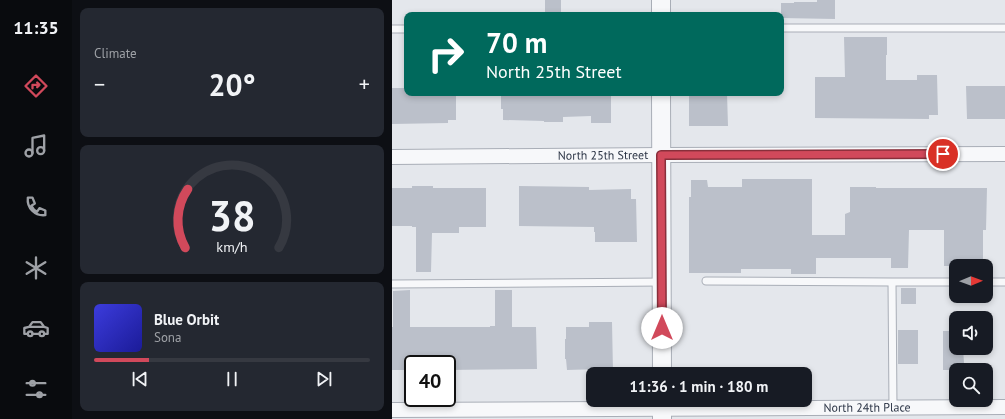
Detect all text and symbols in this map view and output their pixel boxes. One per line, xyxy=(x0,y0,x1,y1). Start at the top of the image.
text: 11:35 xyxy=(13,16,59,39)
text: 70 m xyxy=(486,24,547,61)
icon: right xyxy=(420,28,472,80)
text: Climate xyxy=(94,45,137,62)
text: North 25th Street xyxy=(486,60,622,83)
text: 20° xyxy=(208,65,256,104)
text: − xyxy=(94,70,105,98)
text: + xyxy=(359,70,370,98)
icon: directions xyxy=(22,72,50,100)
icon: music xyxy=(22,132,50,160)
pin xyxy=(926,137,960,171)
icon: arrive xyxy=(932,143,954,165)
street label: North 25th Street xyxy=(558,147,648,163)
text: 38 xyxy=(208,188,256,241)
icon: phone xyxy=(22,193,50,221)
text: km/h xyxy=(216,236,248,255)
icon: climate xyxy=(22,254,50,282)
north arrow xyxy=(949,259,993,303)
map controls xyxy=(949,259,993,407)
position arrow xyxy=(641,307,683,349)
text: Blue Orbit xyxy=(154,310,219,329)
button: sound xyxy=(949,311,993,355)
icon: car xyxy=(22,314,50,342)
text: Sona xyxy=(154,329,181,346)
speed limit sign: 40 xyxy=(404,355,456,407)
button: search xyxy=(949,363,993,407)
icon: previous xyxy=(129,368,151,390)
icon: pause xyxy=(221,368,243,390)
icon: next xyxy=(313,368,335,390)
icon: filters xyxy=(22,375,50,403)
text: 11:36 · 1 min · 180 m xyxy=(630,377,768,396)
street label: North 24th Place xyxy=(823,399,911,415)

